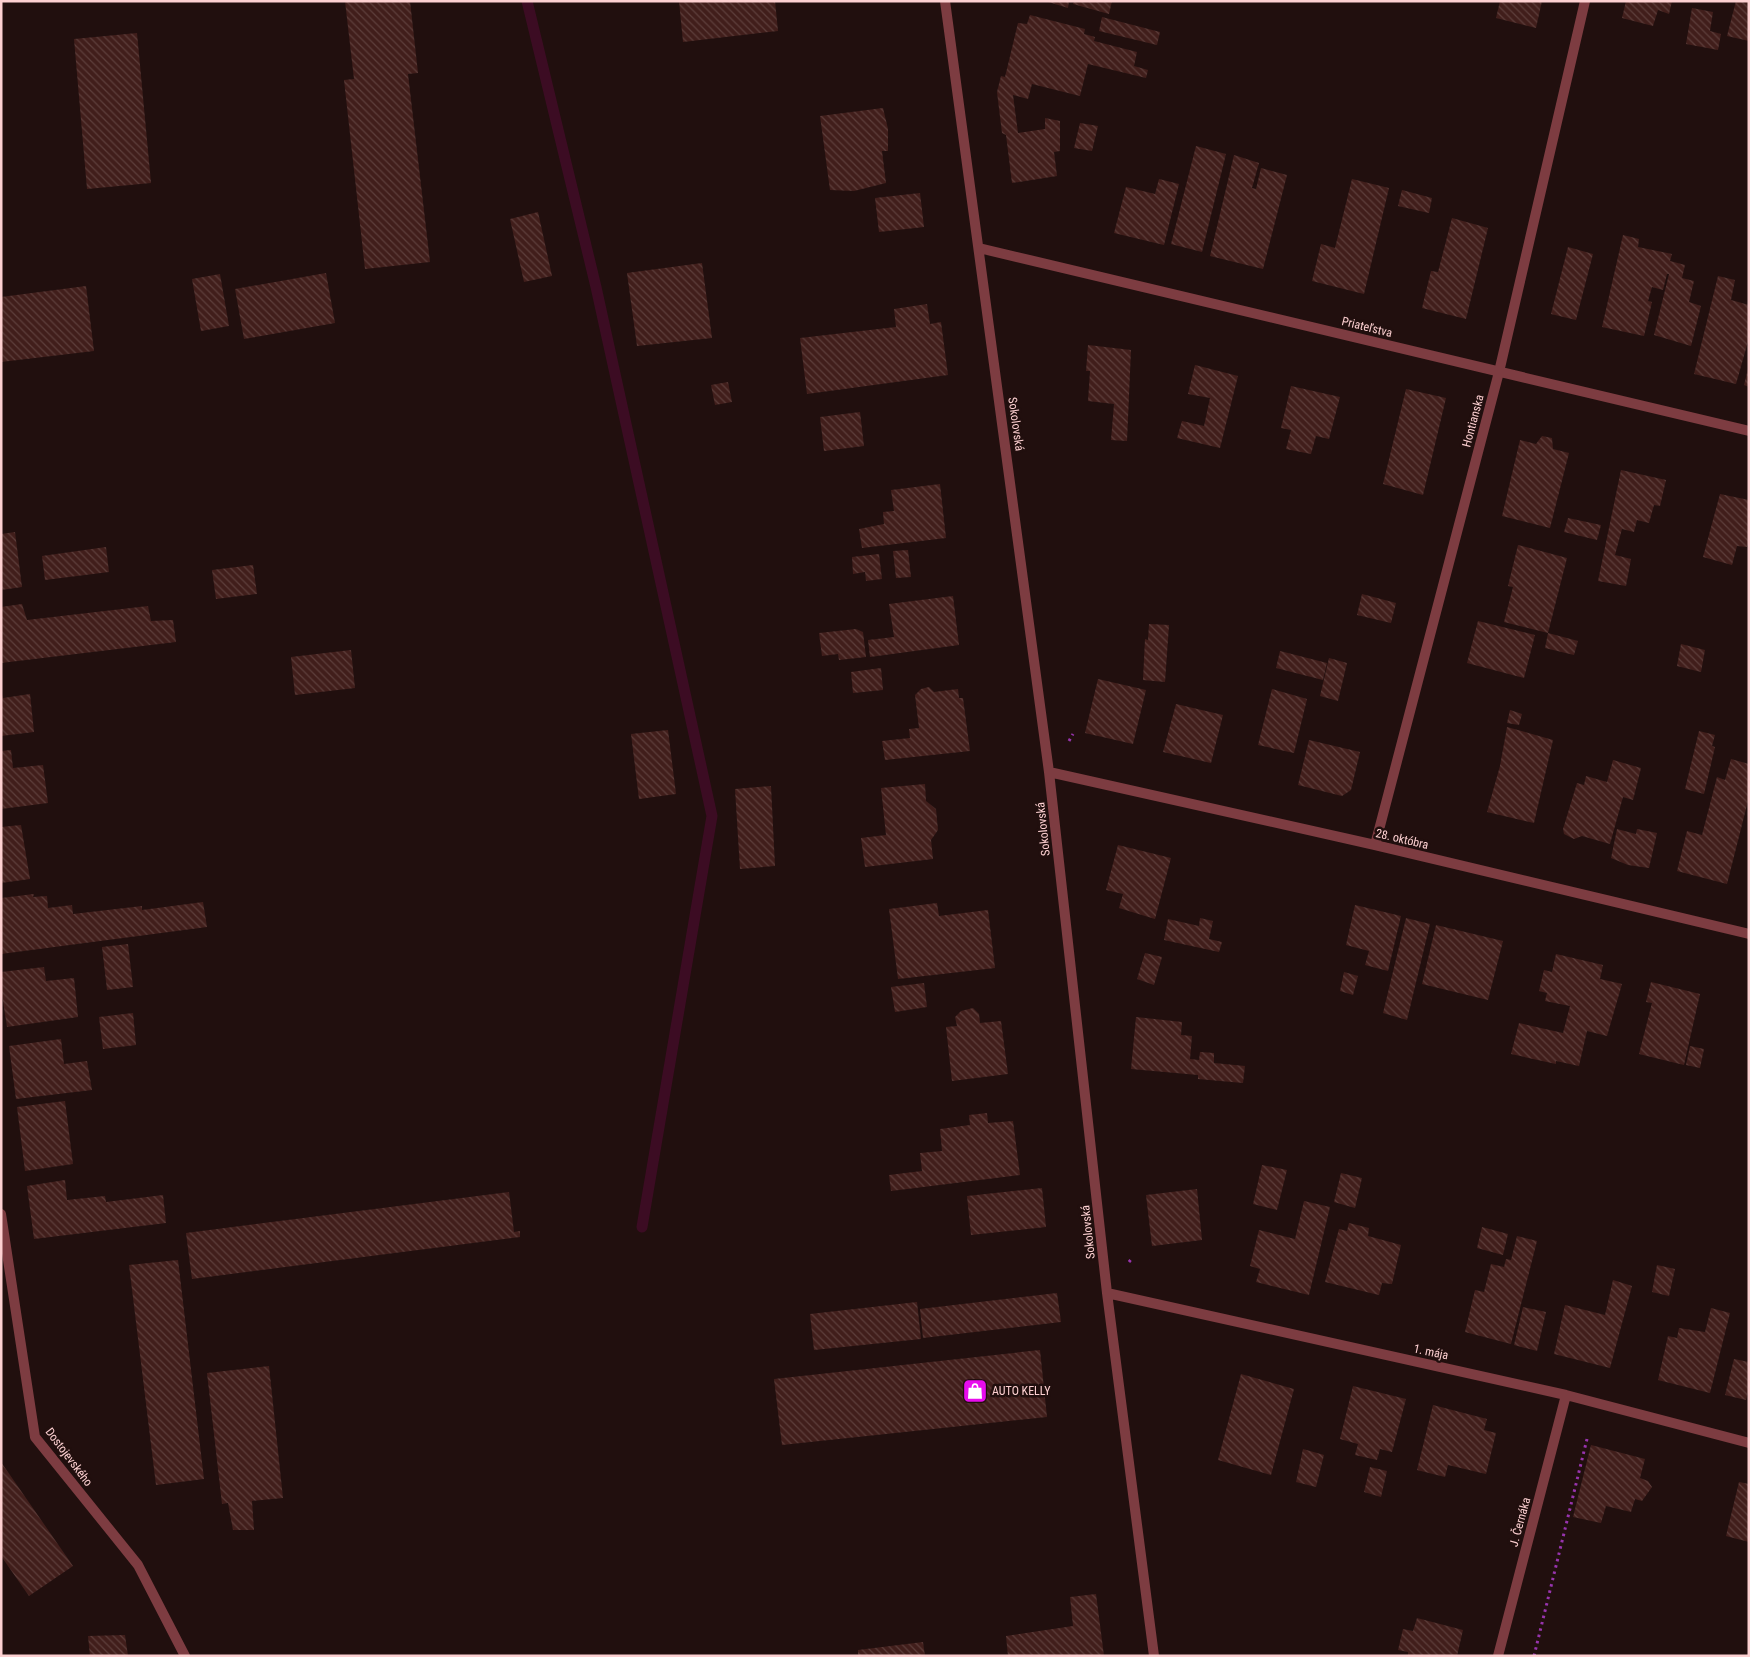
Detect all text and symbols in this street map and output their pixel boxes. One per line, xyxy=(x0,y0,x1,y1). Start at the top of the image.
street label: Priateľstva xyxy=(1340,314,1394,340)
street label: Hontianska xyxy=(1459,393,1487,449)
street label: Sokolovská xyxy=(1005,396,1027,452)
street label: Sokolovská xyxy=(1033,801,1053,857)
street label: 28. októbra xyxy=(1374,826,1430,852)
street label: Sokolovská xyxy=(1078,1204,1098,1260)
street label: 1. mája xyxy=(1412,1342,1450,1363)
shop icon: AUTO KELLY xyxy=(962,1378,988,1404)
place label: AUTO KELLY xyxy=(992,1384,1051,1398)
street label: Dostojevského xyxy=(43,1425,95,1489)
street label: J. Černáka xyxy=(1506,1495,1533,1548)

